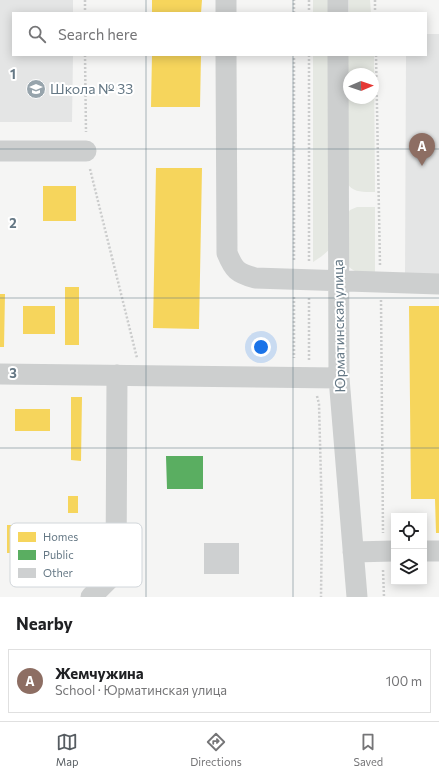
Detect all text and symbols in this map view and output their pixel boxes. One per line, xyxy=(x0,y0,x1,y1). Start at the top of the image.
search box xyxy=(12,12,427,56)
icon: search xyxy=(26,23,48,45)
text: Search here xyxy=(58,25,137,43)
text: 1 xyxy=(10,66,16,82)
north arrow xyxy=(343,68,379,104)
school or university icon: Школа № 33 xyxy=(25,78,47,100)
place label: Школа № 33 xyxy=(50,80,133,97)
pin: A xyxy=(409,133,435,166)
text: 2 xyxy=(9,215,17,231)
street label: Юрматинская улица xyxy=(329,259,348,393)
your location xyxy=(251,337,271,357)
text: 3 xyxy=(9,365,17,381)
map controls xyxy=(391,513,427,585)
button: locate xyxy=(391,513,427,549)
legend xyxy=(10,523,142,587)
text: Homes xyxy=(43,530,78,543)
text: Public xyxy=(43,548,74,561)
button: layers xyxy=(391,549,427,585)
text: Other xyxy=(43,566,74,579)
text: Nearby xyxy=(16,613,73,634)
text: Жемчужина xyxy=(55,664,144,682)
text: A xyxy=(25,673,35,689)
text: 100 m xyxy=(386,673,422,689)
text: School · Юрматинская улица xyxy=(55,682,227,698)
tab: Map xyxy=(56,731,79,768)
tab: Directions xyxy=(190,731,242,768)
tab: Saved xyxy=(353,731,383,768)

